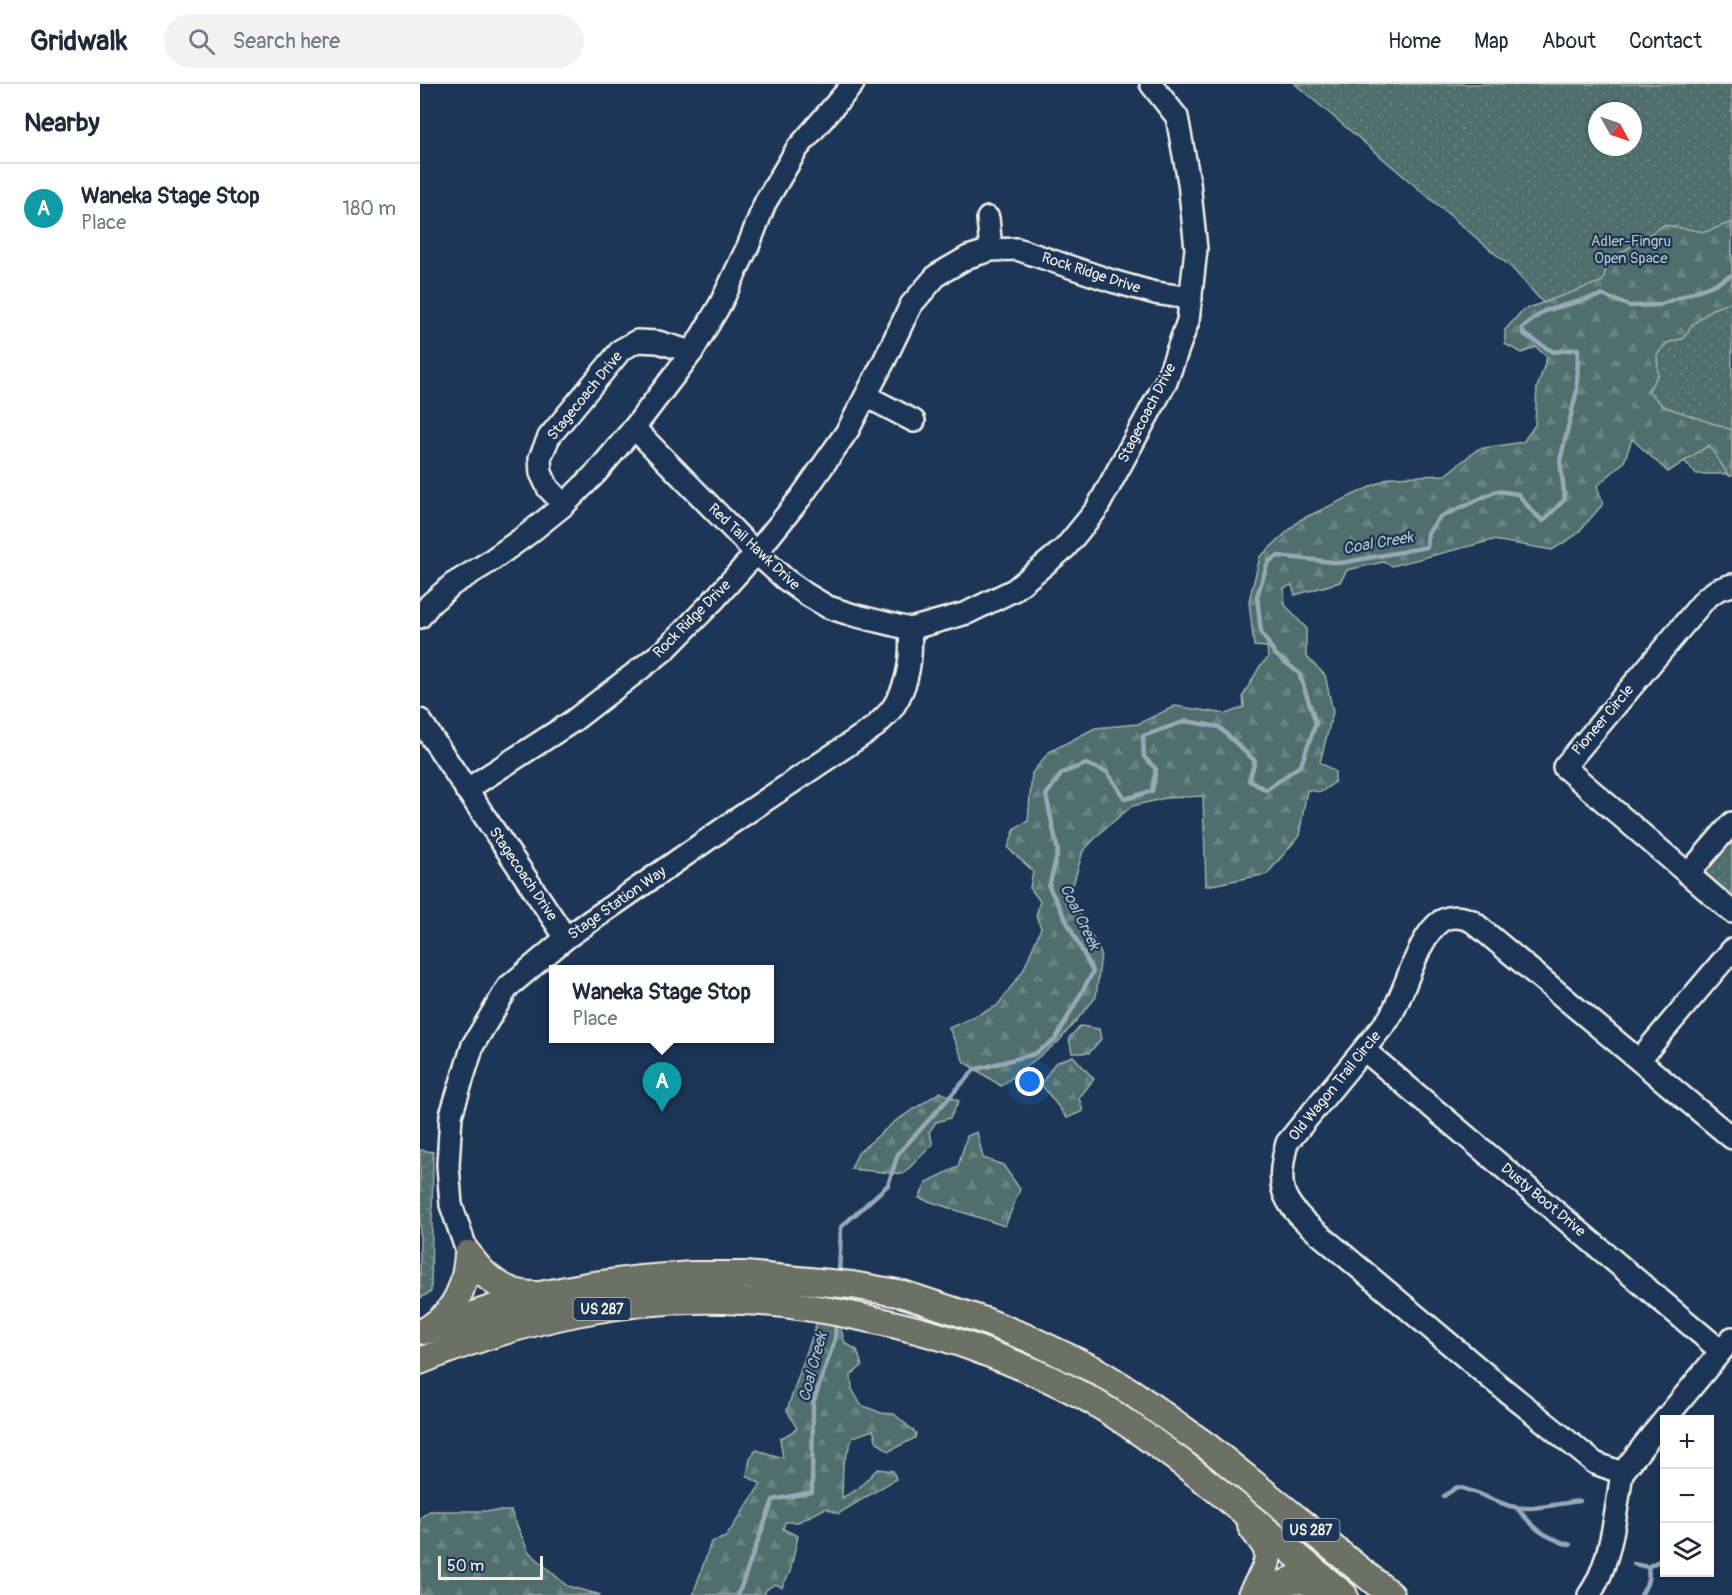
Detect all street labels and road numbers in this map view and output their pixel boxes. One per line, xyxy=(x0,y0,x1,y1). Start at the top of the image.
street label: Rock Ridge Drive xyxy=(1039,248,1143,298)
street label: Stagecoach Drive xyxy=(543,347,627,444)
street label: Stagecoach Drive xyxy=(1114,359,1181,466)
street label: Red Tail Hawk Drive xyxy=(704,500,804,595)
street label: Rock Ridge Drive xyxy=(649,576,735,662)
street label: Pioneer Circle xyxy=(1568,680,1638,759)
street label: Stagecoach Drive xyxy=(485,823,562,925)
street label: Stage Station Way xyxy=(564,862,670,944)
street label: Old Wagon Trail Circle xyxy=(1285,1027,1386,1145)
street label: Dusty Boot Drive xyxy=(1497,1159,1590,1241)
road number: US 287 xyxy=(574,1298,630,1320)
road number: US 287 xyxy=(1282,1519,1340,1541)

